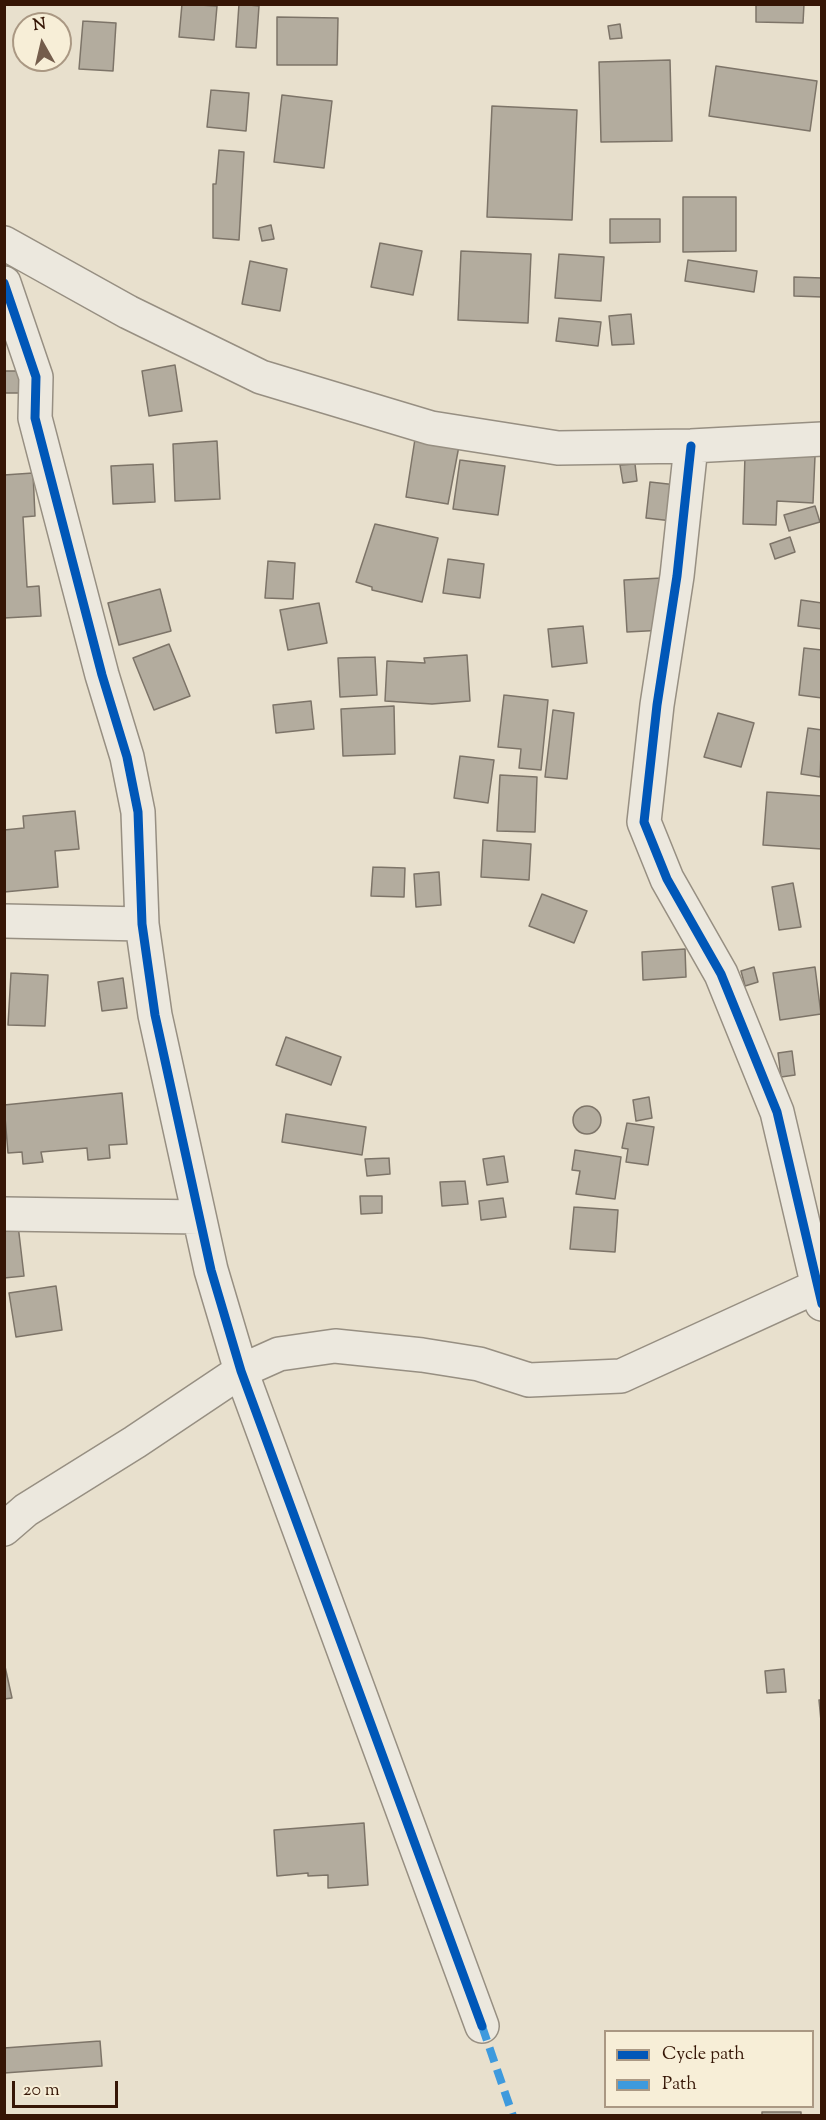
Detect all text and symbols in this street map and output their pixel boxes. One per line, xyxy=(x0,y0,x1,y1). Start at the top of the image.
north arrow xyxy=(12,12,72,72)
text: N xyxy=(32,13,48,38)
legend xyxy=(604,2030,814,2108)
text: Cycle path xyxy=(662,2042,745,2068)
scale bar xyxy=(15,2069,122,2107)
text: Path xyxy=(662,2072,697,2098)
text: 20 m xyxy=(23,2078,60,2104)

